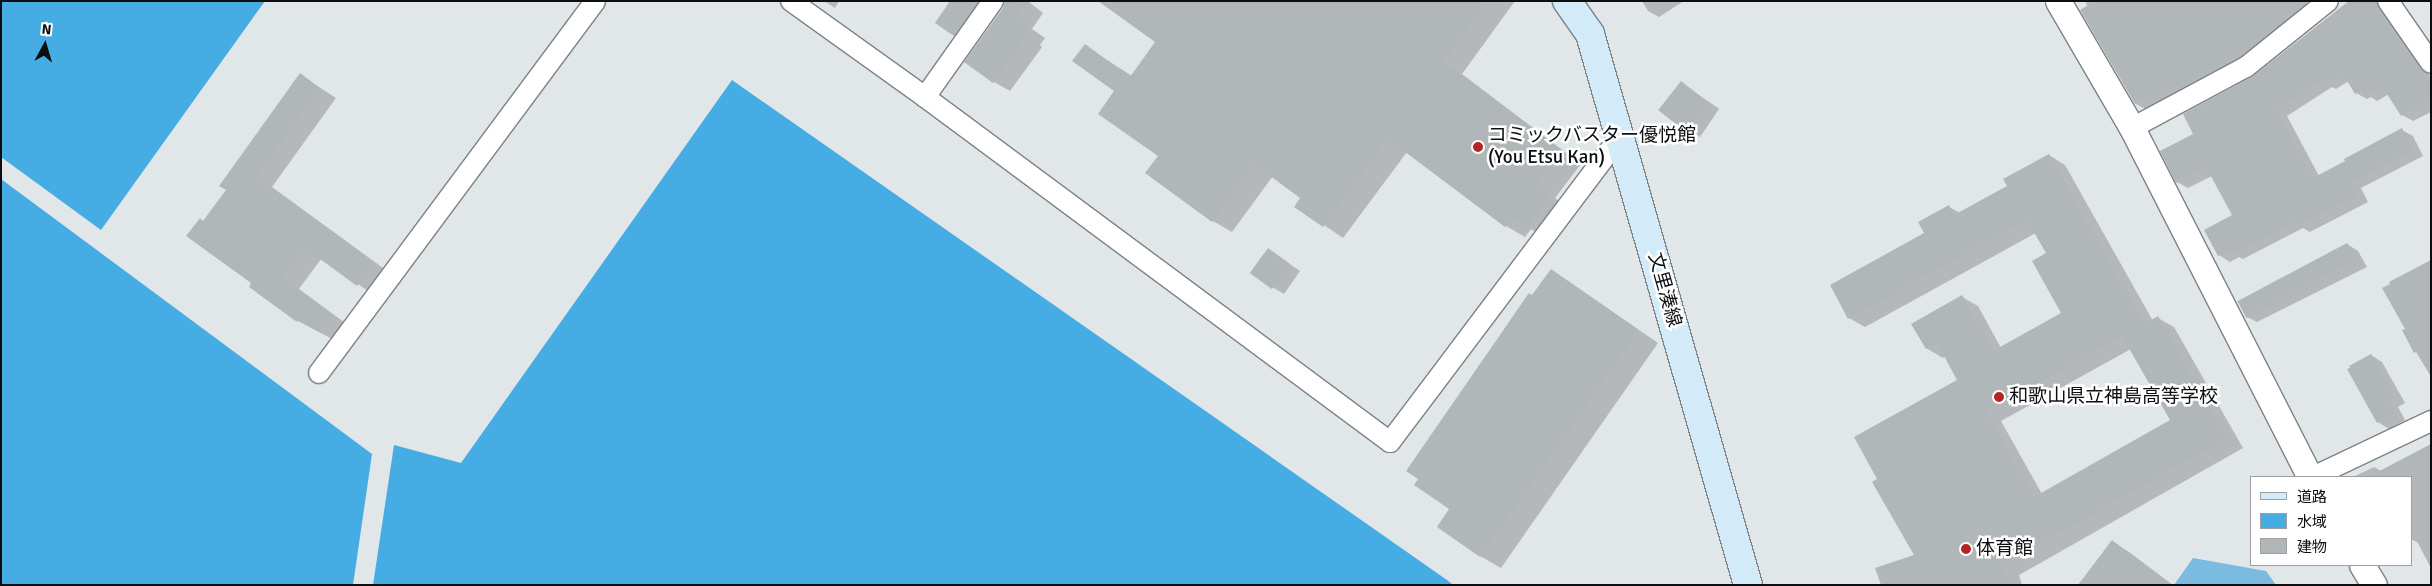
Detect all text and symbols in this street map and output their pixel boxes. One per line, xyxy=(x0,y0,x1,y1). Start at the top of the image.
north arrow xyxy=(20,20,70,70)
text: N xyxy=(41,21,52,39)
place label: コミックバスター優悦館 (You Etsu Kan) xyxy=(1488,125,1697,169)
marker: コミックバスター優悦館 (You Etsu Kan) xyxy=(1472,141,1484,153)
street label: 文里湊線 xyxy=(1643,250,1685,330)
place label: 和歌山県立神島高等学校 xyxy=(2009,386,2218,408)
marker: 和歌山県立神島高等学校 xyxy=(1993,391,2005,403)
legend xyxy=(2250,476,2412,566)
text: 道路 xyxy=(2297,488,2327,506)
text: 水域 xyxy=(2297,513,2327,531)
place label: 体育館 xyxy=(1976,538,2033,560)
text: 建物 xyxy=(2297,538,2327,556)
marker: 体育館 xyxy=(1960,543,1972,555)

